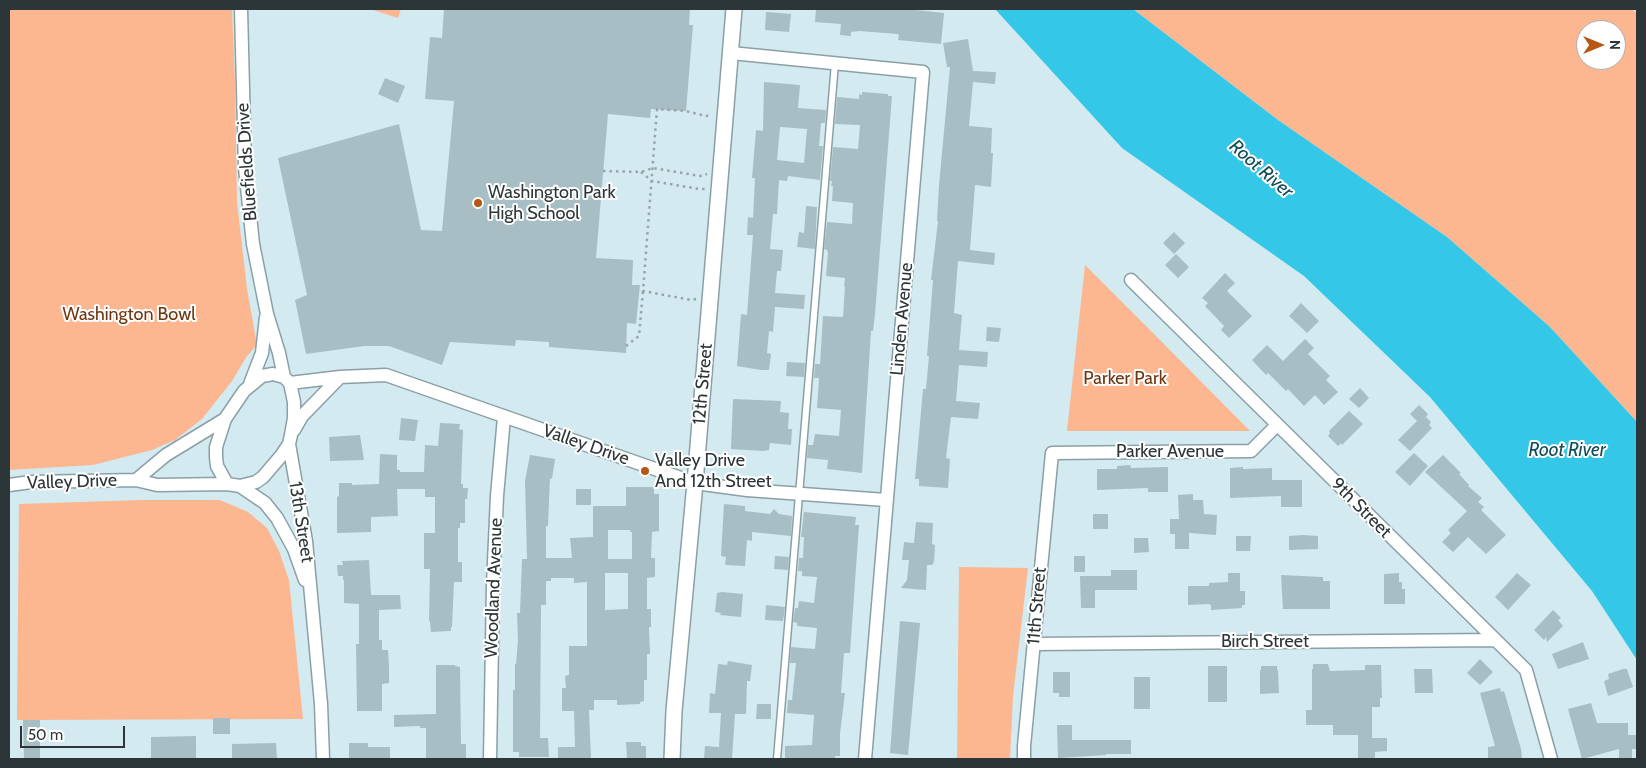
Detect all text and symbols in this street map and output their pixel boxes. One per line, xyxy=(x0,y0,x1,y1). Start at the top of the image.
north arrow xyxy=(1576,20,1626,70)
text: N xyxy=(1606,40,1624,50)
street label: Bluefields Drive xyxy=(232,102,262,222)
water label: Root River xyxy=(1224,135,1298,203)
place label: Washington Park High School xyxy=(488,182,615,224)
marker: Washington Park High School xyxy=(472,197,484,209)
street label: Linden Avenue xyxy=(886,262,918,376)
park label: Washington Bowl xyxy=(63,304,195,326)
street label: 12th Street xyxy=(689,342,717,426)
park label: Parker Park xyxy=(1083,368,1167,390)
street label: Valley Drive xyxy=(540,420,632,470)
water label: Root River xyxy=(1529,439,1605,461)
street label: Parker Avenue xyxy=(1116,441,1224,463)
place label: Valley Drive And 12th Street xyxy=(655,450,772,492)
marker: Valley Drive And 12th Street xyxy=(639,465,651,477)
street label: Valley Drive xyxy=(27,470,117,494)
street label: 9th Street xyxy=(1326,473,1396,543)
street label: 13th Street xyxy=(284,480,318,564)
street label: Woodland Avenue xyxy=(481,518,507,658)
street label: 11th Street xyxy=(1023,566,1051,646)
street label: Birch Street xyxy=(1221,631,1309,653)
scale bar xyxy=(22,716,128,748)
text: 50 m xyxy=(28,726,63,744)

